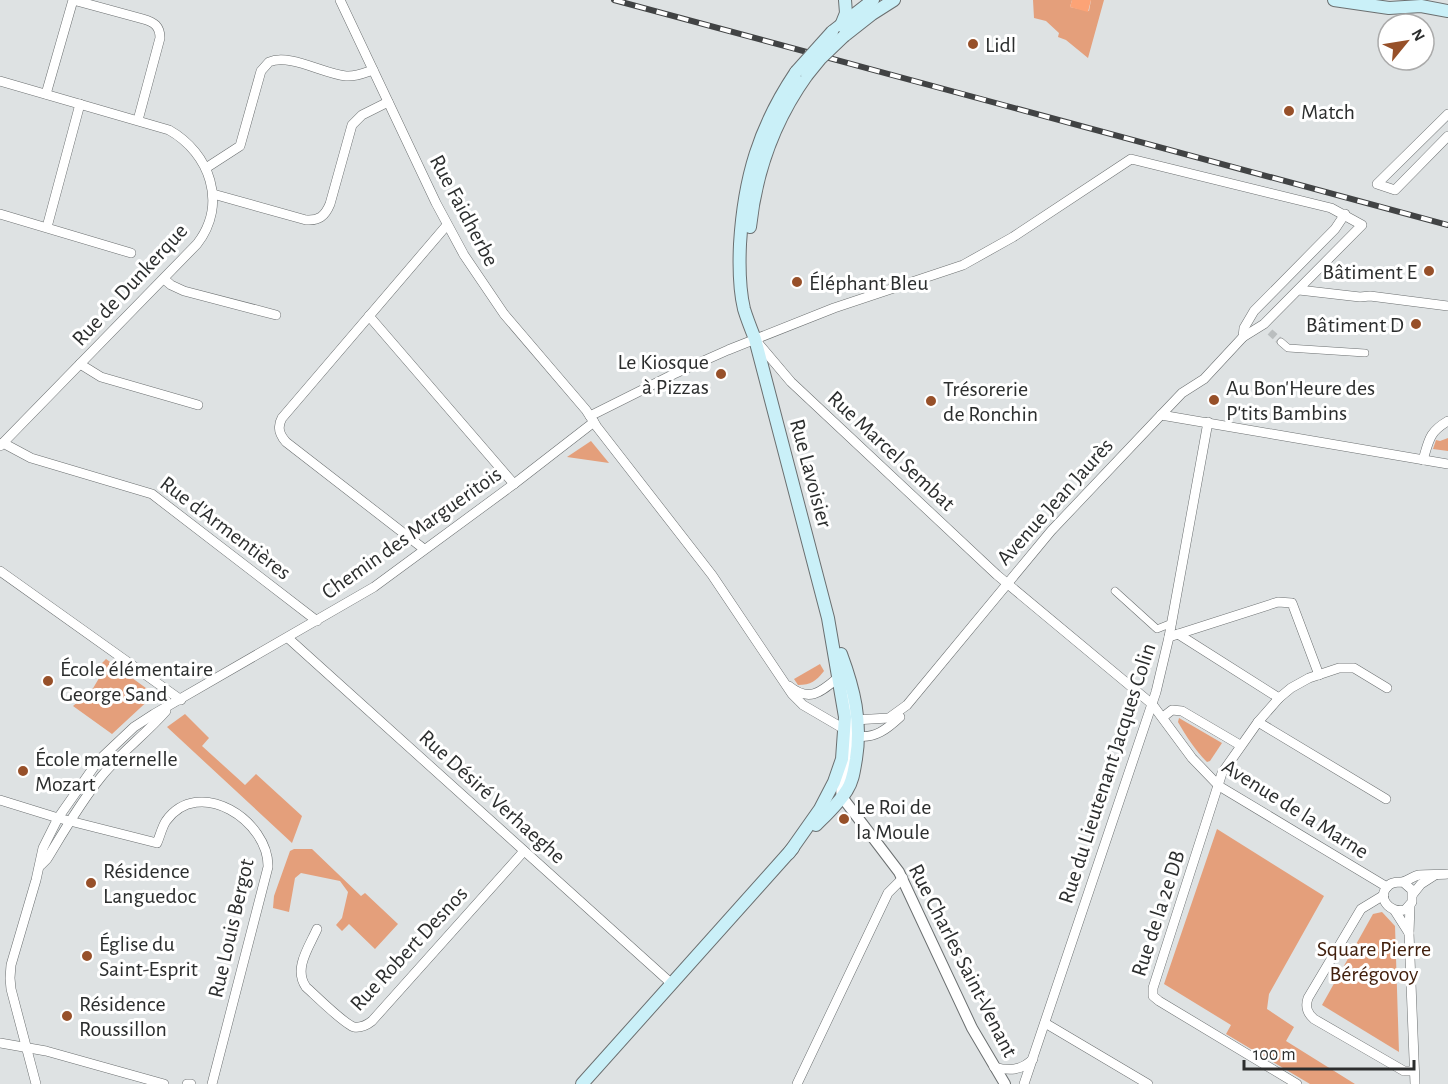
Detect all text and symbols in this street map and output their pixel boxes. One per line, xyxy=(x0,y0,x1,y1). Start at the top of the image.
north arrow xyxy=(1376,12,1436,72)
text: N xyxy=(1408,26,1428,44)
place label: Lidl xyxy=(985,34,1016,56)
marker: Lidl xyxy=(966,37,980,51)
place label: Match xyxy=(1301,101,1355,123)
marker: Match xyxy=(1282,104,1296,118)
street label: Rue Faidherbe xyxy=(426,151,503,270)
street label: Rue de Dunkerque xyxy=(68,219,192,350)
place label: Bâtiment E xyxy=(1322,261,1417,283)
marker: Bâtiment E xyxy=(1422,264,1436,278)
place label: Éléphant Bleu xyxy=(809,271,928,294)
marker: Éléphant Bleu xyxy=(790,275,804,289)
place label: Bâtiment D xyxy=(1306,314,1404,336)
marker: Bâtiment D xyxy=(1409,317,1423,331)
place label: Le Kiosque à Pizzas xyxy=(618,351,709,398)
marker: Le Kiosque à Pizzas xyxy=(714,367,728,381)
place label: Au Bon'Heure des P'tits Bambins xyxy=(1226,377,1375,424)
place label: Trésorerie de Ronchin xyxy=(943,378,1038,425)
street label: Rue Marcel Sembat xyxy=(824,387,959,515)
marker: Au Bon'Heure des P'tits Bambins xyxy=(1207,393,1221,407)
marker: Trésorerie de Ronchin xyxy=(924,394,938,408)
street label: Rue Lavoisier xyxy=(786,417,836,530)
street label: Avenue Jean Jaurès xyxy=(992,434,1117,569)
street label: Chemin des Margueritois xyxy=(318,462,505,603)
street label: Rue d'Armentières xyxy=(156,472,295,584)
street label: Rue du Lieutenant Jacques Colin xyxy=(1054,640,1159,906)
place label: École élémentaire George Sand xyxy=(60,657,213,705)
marker: École élémentaire George Sand xyxy=(41,674,55,688)
street label: Rue Désiré Verhaeghe xyxy=(415,726,570,868)
place label: École maternelle Mozart xyxy=(35,747,178,795)
street label: Avenue de la Marne xyxy=(1218,755,1372,863)
marker: École maternelle Mozart xyxy=(16,764,30,778)
place label: Le Roi de la Moule xyxy=(856,796,931,843)
marker: Le Roi de la Moule xyxy=(837,812,851,826)
street label: Rue de la 2e DB xyxy=(1127,848,1189,979)
street label: Rue Louis Bergot xyxy=(204,857,258,1000)
place label: Résidence Languedoc xyxy=(103,860,197,907)
street label: Rue Charles Saint-Venant xyxy=(905,860,1021,1061)
marker: Résidence Languedoc xyxy=(84,876,98,890)
street label: Rue Robert Desnos xyxy=(346,882,472,1015)
place label: Église du Saint-Esprit xyxy=(99,932,198,980)
park label: Square Pierre Bérégovoy xyxy=(1317,938,1431,985)
marker: Église du Saint-Esprit xyxy=(80,949,94,963)
place label: Résidence Roussillon xyxy=(79,993,167,1040)
marker: Résidence Roussillon xyxy=(60,1009,74,1023)
scale bar xyxy=(1244,1033,1414,1071)
text: 100 m xyxy=(1253,1046,1296,1064)

